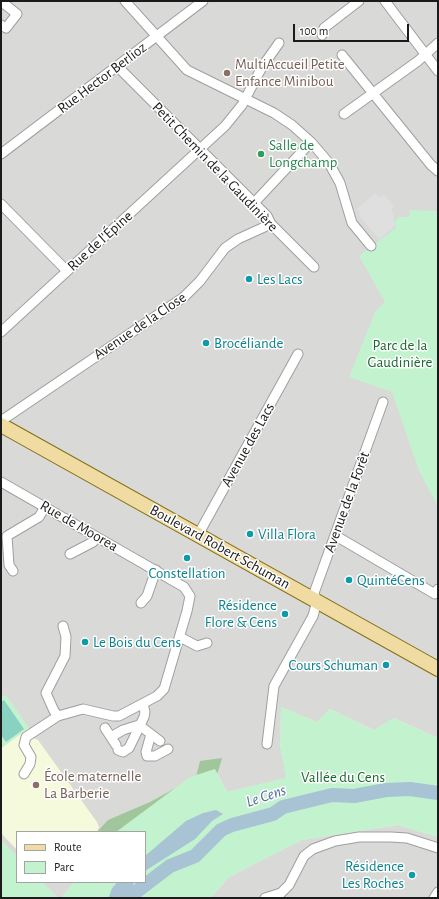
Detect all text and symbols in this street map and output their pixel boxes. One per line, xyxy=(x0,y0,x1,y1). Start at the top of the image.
scale bar xyxy=(295,16,411,42)
text: 100 m xyxy=(300,25,328,37)
street label: Rue Hector Berlioz xyxy=(54,39,150,117)
place label: MultiAccueil Petite Enfance Minibou xyxy=(235,55,345,90)
marker: MultiAccueil Petite Enfance Minibou xyxy=(222,68,232,78)
street label: Petit Chemin de la Gaudinière xyxy=(148,98,282,236)
place label: Salle de Longchamp xyxy=(269,136,337,171)
marker: Salle de Longchamp xyxy=(256,149,266,159)
street label: Rue de l'Épine xyxy=(64,207,136,275)
place label: Les Lacs xyxy=(257,270,302,288)
marker: Les Lacs xyxy=(244,274,254,284)
street label: Avenue de la Close xyxy=(90,288,190,364)
place label: Brocéliande xyxy=(214,334,283,352)
park label: Parc de la Gaudinière xyxy=(368,336,432,371)
marker: Brocéliande xyxy=(201,338,211,348)
street label: Avenue des Lacs xyxy=(217,400,279,490)
street label: Avenue de la Forêt xyxy=(320,449,374,555)
street label: Rue de Moorea xyxy=(37,496,121,556)
street label: Boulevard Robert Schuman xyxy=(147,501,293,593)
place label: Villa Flora xyxy=(258,525,316,543)
marker: Villa Flora xyxy=(245,529,255,539)
marker: Constellation xyxy=(182,553,192,563)
place label: Constellation xyxy=(148,564,226,582)
place label: QuintéCens xyxy=(357,571,425,589)
marker: QuintéCens xyxy=(344,575,354,585)
place label: Résidence Flore & Cens xyxy=(205,596,277,631)
marker: Résidence Flore & Cens xyxy=(280,609,290,619)
place label: Le Bois du Cens xyxy=(93,633,181,651)
marker: Le Bois du Cens xyxy=(80,637,90,647)
place label: Cours Schuman xyxy=(288,656,378,674)
marker: Cours Schuman xyxy=(381,660,391,670)
place label: École maternelle La Barberie xyxy=(44,767,141,802)
park label: Vallée du Cens xyxy=(301,768,385,786)
marker: École maternelle La Barberie xyxy=(31,780,41,790)
water label: Le Cens xyxy=(244,781,288,811)
legend xyxy=(16,831,146,883)
text: Route xyxy=(54,841,81,853)
place label: Résidence Les Roches xyxy=(342,857,404,892)
text: Parc xyxy=(54,861,74,873)
marker: Résidence Les Roches xyxy=(407,870,417,880)

